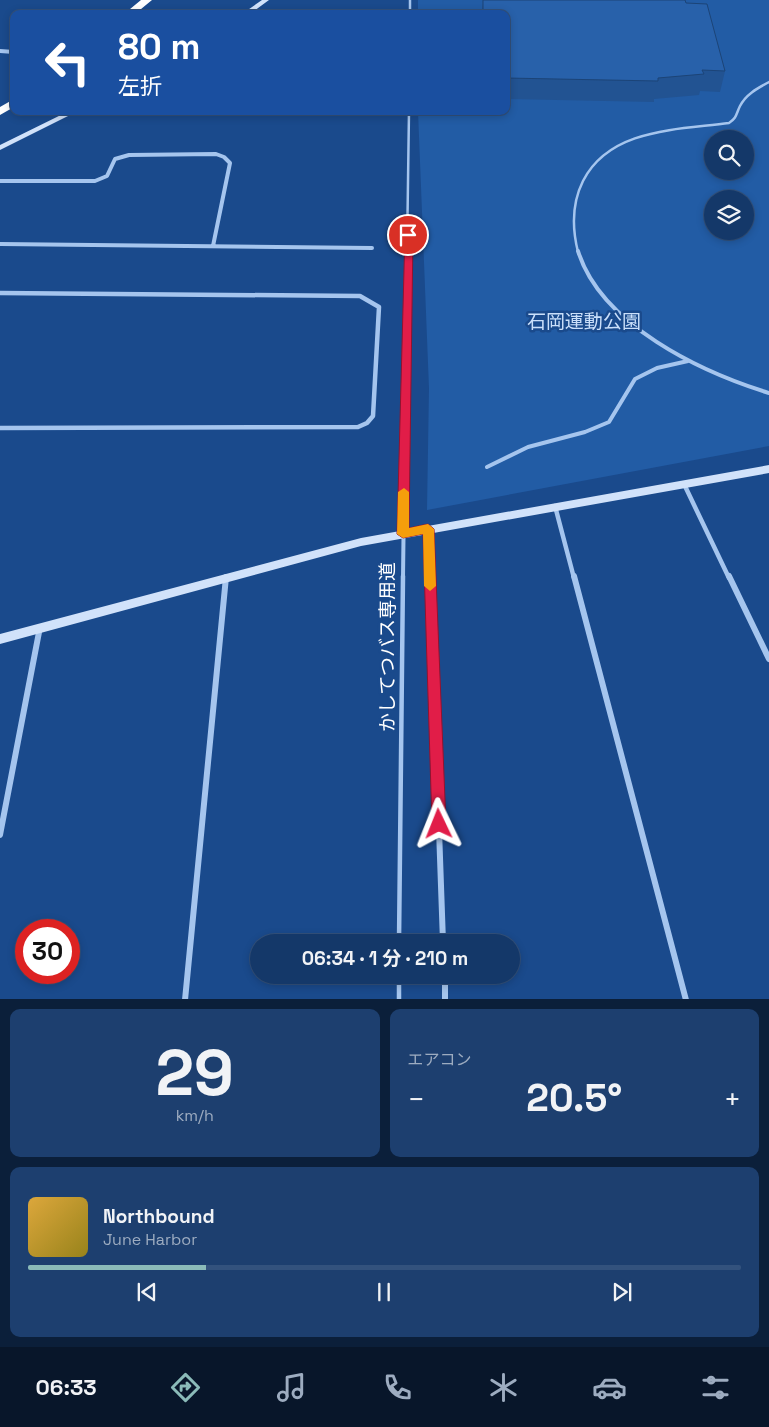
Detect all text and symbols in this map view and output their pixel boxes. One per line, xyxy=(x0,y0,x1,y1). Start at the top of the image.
text: 80 m xyxy=(118,25,200,69)
icon: left xyxy=(35,30,100,95)
text: 左折 xyxy=(118,72,162,100)
map controls xyxy=(704,130,754,240)
button: search xyxy=(704,130,754,180)
button: layers xyxy=(704,190,754,240)
pin xyxy=(387,214,429,256)
icon: arrive xyxy=(394,221,422,249)
park label: 石岡運動公園 xyxy=(527,309,641,334)
street label: かしてつバス専用道 xyxy=(375,562,400,732)
position arrow xyxy=(412,797,464,849)
speed limit sign: 30 xyxy=(15,919,80,984)
text: 06:34 · 1 分 · 210 m xyxy=(302,946,468,971)
text: 29 xyxy=(155,1031,234,1114)
text: エアコン xyxy=(408,1049,472,1070)
text: 20.5° xyxy=(526,1074,622,1122)
text: − xyxy=(408,1081,425,1117)
text: + xyxy=(724,1081,741,1117)
text: km/h xyxy=(176,1105,214,1126)
text: Northbound xyxy=(103,1204,215,1229)
text: June Harbor xyxy=(103,1229,197,1250)
icon: previous xyxy=(133,1278,161,1306)
icon: pause xyxy=(370,1278,398,1306)
icon: next xyxy=(608,1278,636,1306)
icon: directions xyxy=(168,1370,203,1405)
icon: music xyxy=(274,1370,309,1405)
icon: phone xyxy=(380,1370,415,1405)
icon: climate xyxy=(486,1370,521,1405)
icon: car xyxy=(592,1370,627,1405)
icon: filters xyxy=(698,1370,733,1405)
text: 06:33 xyxy=(36,1373,97,1401)

